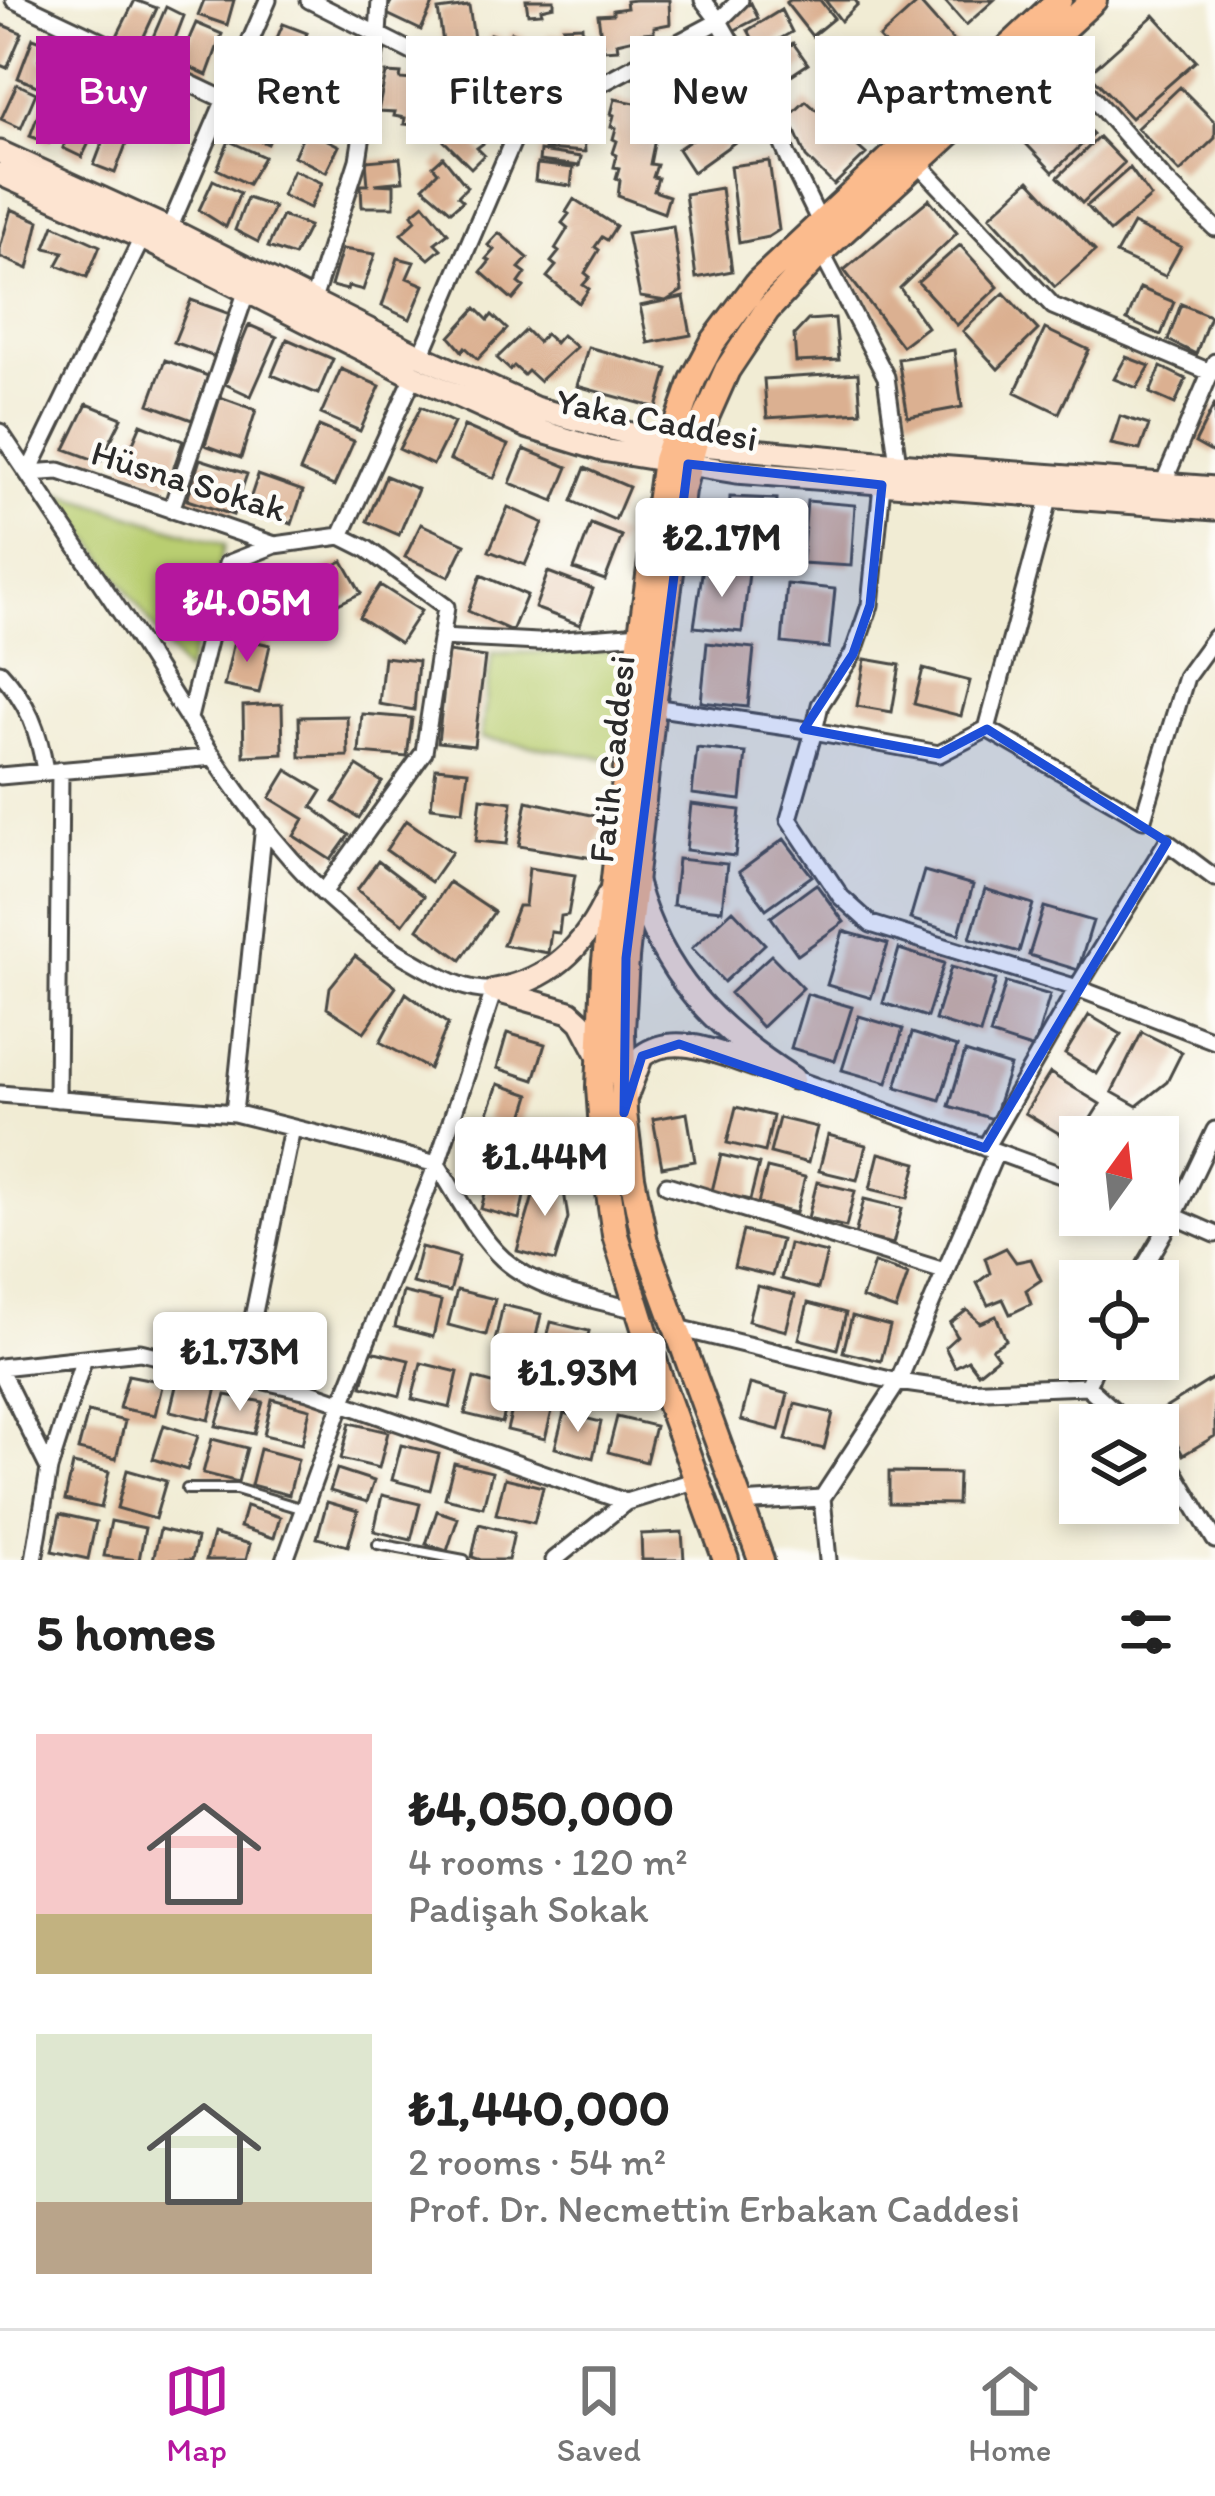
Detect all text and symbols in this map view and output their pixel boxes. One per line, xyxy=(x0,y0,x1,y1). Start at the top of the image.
chip: Buy xyxy=(36,36,190,144)
chip: Rent xyxy=(214,36,382,144)
chip: Filters xyxy=(406,36,606,144)
chip: New xyxy=(630,36,791,144)
chip: Apartment xyxy=(815,36,1095,144)
street label: Yaka Caddesi xyxy=(553,379,761,460)
street label: Hüsna Sokak xyxy=(86,430,292,531)
pin: ₺2.17M xyxy=(624,498,820,600)
text: ₺2.17M xyxy=(662,513,782,560)
pin: ₺4.05M xyxy=(149,563,345,665)
text: ₺4.05M xyxy=(182,578,312,625)
street label: Fatih Caddesi xyxy=(579,653,644,865)
north arrow xyxy=(1059,1116,1179,1236)
map controls xyxy=(1059,1116,1179,1524)
pin: ₺1.44M xyxy=(447,1117,643,1219)
text: ₺1.44M xyxy=(482,1132,608,1179)
button: locate xyxy=(1059,1260,1179,1380)
pin: ₺1.73M xyxy=(142,1312,338,1414)
text: ₺1.73M xyxy=(180,1327,300,1374)
pin: ₺1.93M xyxy=(480,1333,676,1435)
text: ₺1.93M xyxy=(518,1348,638,1395)
button: layers xyxy=(1059,1404,1179,1524)
icon: filters xyxy=(1113,1599,1179,1665)
text: 5 homes xyxy=(36,1602,216,1663)
text: ₺4,050,000 xyxy=(408,1777,674,1838)
icon: home xyxy=(132,1782,276,1926)
text: 4 rooms · 120 m² xyxy=(408,1838,688,1885)
text: Padişah Sokak xyxy=(408,1885,649,1932)
text: ₺1,440,000 xyxy=(408,2077,670,2138)
icon: home xyxy=(132,2082,276,2226)
text: 2 rooms · 54 m² xyxy=(408,2138,666,2185)
text: Prof. Dr. Necmettin Erbakan Caddesi xyxy=(408,2185,1020,2232)
tab: Map xyxy=(164,2358,230,2469)
tab: Saved xyxy=(557,2358,641,2469)
tab: Home xyxy=(968,2358,1051,2469)

